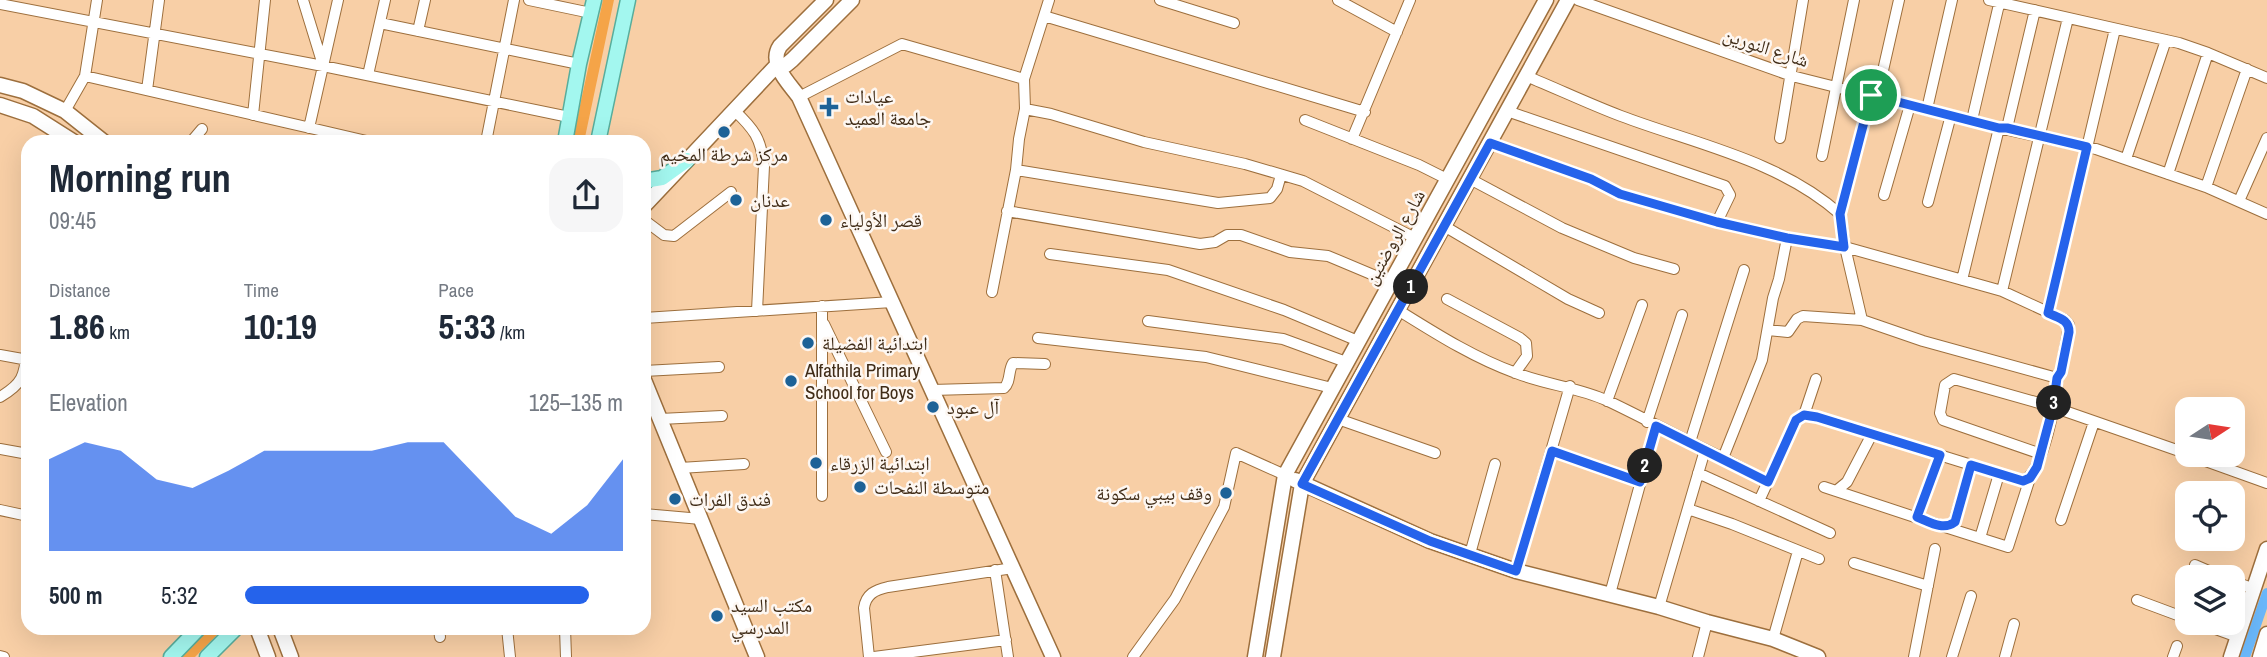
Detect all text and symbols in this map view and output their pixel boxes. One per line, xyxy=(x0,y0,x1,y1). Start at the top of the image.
street label: شارع النورين xyxy=(1720,21,1812,73)
pin xyxy=(1841,65,1901,125)
icon: arrive xyxy=(1852,76,1890,114)
place label: عيادات جامعة العميد xyxy=(845,83,931,131)
marker: عيادات جامعة العميد xyxy=(819,97,839,117)
marker: مركز شرطة المخيم xyxy=(716,124,732,140)
place label: مركز شرطة المخيم xyxy=(660,141,788,167)
text: Morning run xyxy=(49,153,231,204)
button: share xyxy=(549,158,623,232)
street label: شارع الروضتين xyxy=(1357,185,1431,289)
place label: عدنان xyxy=(750,187,790,213)
marker: عدنان xyxy=(728,192,744,208)
text: 09:45 xyxy=(49,205,96,236)
place label: قصر الأولياء xyxy=(840,207,922,233)
marker: قصر الأولياء xyxy=(818,212,834,228)
pin: 1 xyxy=(1394,270,1428,304)
text: 1 xyxy=(1406,273,1415,299)
text: Distance xyxy=(49,277,110,303)
text: Time xyxy=(244,277,279,303)
text: Pace xyxy=(438,277,474,303)
text: 1.86 xyxy=(49,303,105,350)
text: 10:19 xyxy=(244,303,317,350)
text: 5:33 xyxy=(438,303,496,350)
text: km xyxy=(105,319,130,345)
text: /km xyxy=(496,319,525,345)
place label: ابتدائية الفضيلة xyxy=(822,330,928,356)
marker: ابتدائية الفضيلة xyxy=(800,335,816,351)
place label: Alfathila Primary School for Boys xyxy=(804,357,920,405)
marker: Alfathila Primary School for Boys xyxy=(783,373,799,389)
pin: 3 xyxy=(2036,386,2072,420)
text: Elevation xyxy=(49,387,128,418)
text: 125–135 m xyxy=(529,387,623,418)
text: 3 xyxy=(2049,389,2058,415)
place label: آل عبود xyxy=(947,394,1000,420)
north arrow xyxy=(2175,397,2245,467)
map controls xyxy=(2175,397,2245,635)
marker: آل عبود xyxy=(925,399,941,415)
pin: 2 xyxy=(1628,448,1662,484)
place label: ابتدائية الزرقاء xyxy=(830,450,930,476)
text: 2 xyxy=(1640,452,1649,478)
marker: ابتدائية الزرقاء xyxy=(808,455,824,471)
place label: متوسطة النفحات xyxy=(874,474,989,500)
marker: متوسطة النفحات xyxy=(852,479,868,495)
place label: وقف بيبي سكونة xyxy=(1096,480,1212,509)
button: locate xyxy=(2175,481,2245,551)
marker: وقف بيبي سكونة xyxy=(1218,485,1234,501)
place label: فندق الفرات xyxy=(689,486,771,512)
marker: فندق الفرات xyxy=(667,491,683,507)
button: layers xyxy=(2175,565,2245,635)
text: 500 m xyxy=(49,580,102,611)
text: 5:32 xyxy=(161,580,198,611)
place label: مكتب السيد المدرسي xyxy=(731,592,812,643)
marker: مكتب السيد المدرسي xyxy=(709,608,725,624)

